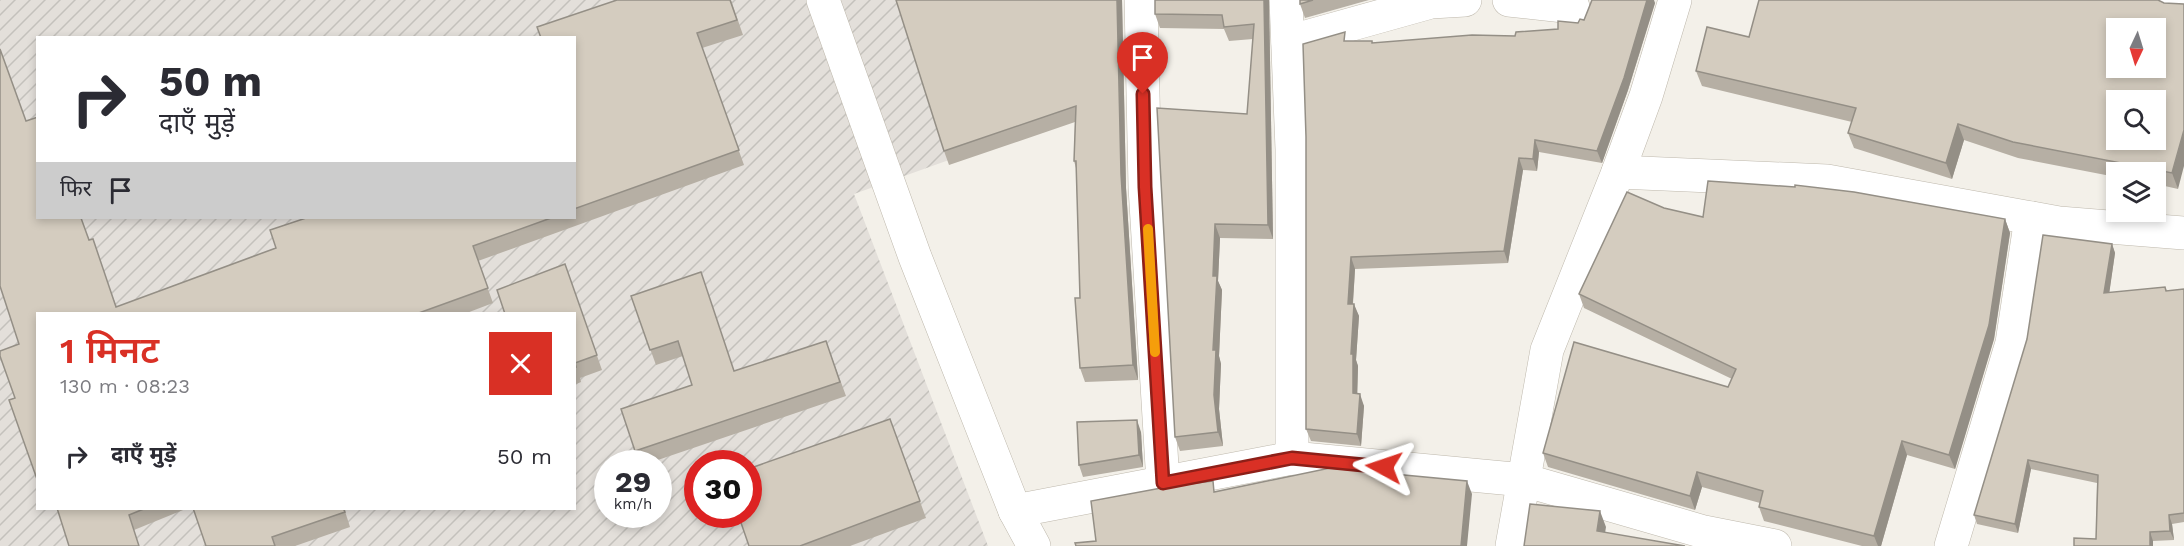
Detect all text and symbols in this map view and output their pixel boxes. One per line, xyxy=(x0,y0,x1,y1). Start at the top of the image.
north arrow xyxy=(2106,18,2166,78)
map controls xyxy=(2106,18,2166,222)
pin xyxy=(1117,32,1168,94)
icon: arrive xyxy=(1126,41,1159,74)
text: 50 m xyxy=(159,57,262,106)
icon: right xyxy=(60,60,138,138)
button: search xyxy=(2106,90,2166,150)
text: दाएँ मुड़ें xyxy=(159,107,235,139)
button: layers xyxy=(2106,162,2166,222)
icon: arrive xyxy=(104,174,137,207)
text: फिर xyxy=(60,176,92,201)
text: 1 मिनट xyxy=(60,330,159,372)
button: close xyxy=(489,332,552,395)
text: 130 m · 08:23 xyxy=(60,374,190,398)
position arrow xyxy=(1352,435,1416,499)
icon: right xyxy=(60,440,93,473)
text: दाएँ मुड़ें xyxy=(111,442,176,467)
text: 50 m xyxy=(497,444,552,469)
speed limit sign: 30 xyxy=(684,450,762,528)
text: 29 xyxy=(615,464,651,499)
text: km/h xyxy=(614,495,652,513)

